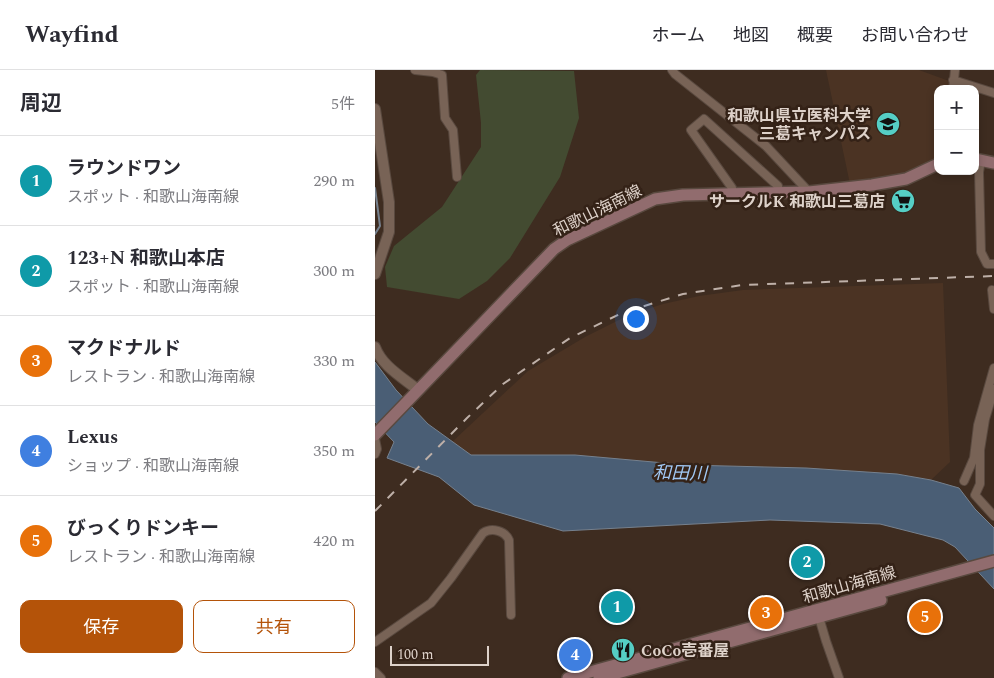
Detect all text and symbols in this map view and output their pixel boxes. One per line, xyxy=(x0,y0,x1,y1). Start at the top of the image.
text: Wayfind xyxy=(25,17,119,53)
text: ホーム xyxy=(652,22,705,49)
text: 地図 xyxy=(733,22,769,49)
text: 概要 xyxy=(797,22,833,49)
text: お問い合わせ xyxy=(861,22,969,49)
map controls xyxy=(934,85,979,175)
button: + xyxy=(934,85,979,130)
text: 周辺 xyxy=(20,88,62,120)
text: 5件 xyxy=(331,92,355,116)
place label: 和歌山県立医科大学 三葛キャンパス xyxy=(727,104,871,146)
school or university icon: 和歌山県立医科大学 三葛キャンパス xyxy=(875,111,901,137)
button: − xyxy=(934,130,979,175)
text: ラウンドワン xyxy=(67,154,181,183)
text: 1 xyxy=(32,169,40,193)
text: 290 m xyxy=(313,169,355,193)
street label: 和歌山海南線 xyxy=(549,179,646,243)
text: スポット · 和歌山海南線 xyxy=(67,185,239,209)
supermarket icon: サークルK 和歌山三葛店 xyxy=(890,188,916,214)
place label: サークルK 和歌山三葛店 xyxy=(709,190,885,214)
text: 123+N 和歌山本店 xyxy=(67,244,225,273)
text: 2 xyxy=(32,259,40,283)
text: 300 m xyxy=(313,259,355,283)
text: スポット · 和歌山海南線 xyxy=(67,275,239,299)
your location xyxy=(623,306,649,332)
text: マクドナルド xyxy=(67,334,181,363)
text: 3 xyxy=(32,349,40,373)
text: 330 m xyxy=(313,349,355,373)
text: レストラン · 和歌山海南線 xyxy=(67,365,255,389)
text: Lexus xyxy=(67,423,118,452)
text: 4 xyxy=(32,439,40,463)
text: 350 m xyxy=(313,439,355,463)
text: ショップ · 和歌山海南線 xyxy=(67,454,239,478)
water label: 和田川 xyxy=(653,460,709,488)
text: びっくりドンキー xyxy=(67,514,219,543)
text: 5 xyxy=(32,529,40,553)
text: 420 m xyxy=(313,529,355,553)
pin: 2 xyxy=(791,543,823,581)
text: レストラン · 和歌山海南線 xyxy=(67,545,255,569)
street label: 和歌山海南線 xyxy=(800,560,899,610)
pin: 1 xyxy=(601,588,633,626)
pin: 3 xyxy=(750,594,782,632)
pin: 5 xyxy=(909,598,941,636)
button: 保存 xyxy=(20,600,183,653)
button: 共有 xyxy=(193,600,355,653)
pin: 4 xyxy=(559,636,591,674)
restaurant icon: CoCo壱番屋 xyxy=(610,637,636,663)
place label: CoCo壱番屋 xyxy=(641,639,729,663)
scale bar xyxy=(390,643,489,666)
text: 100 m xyxy=(397,644,434,665)

